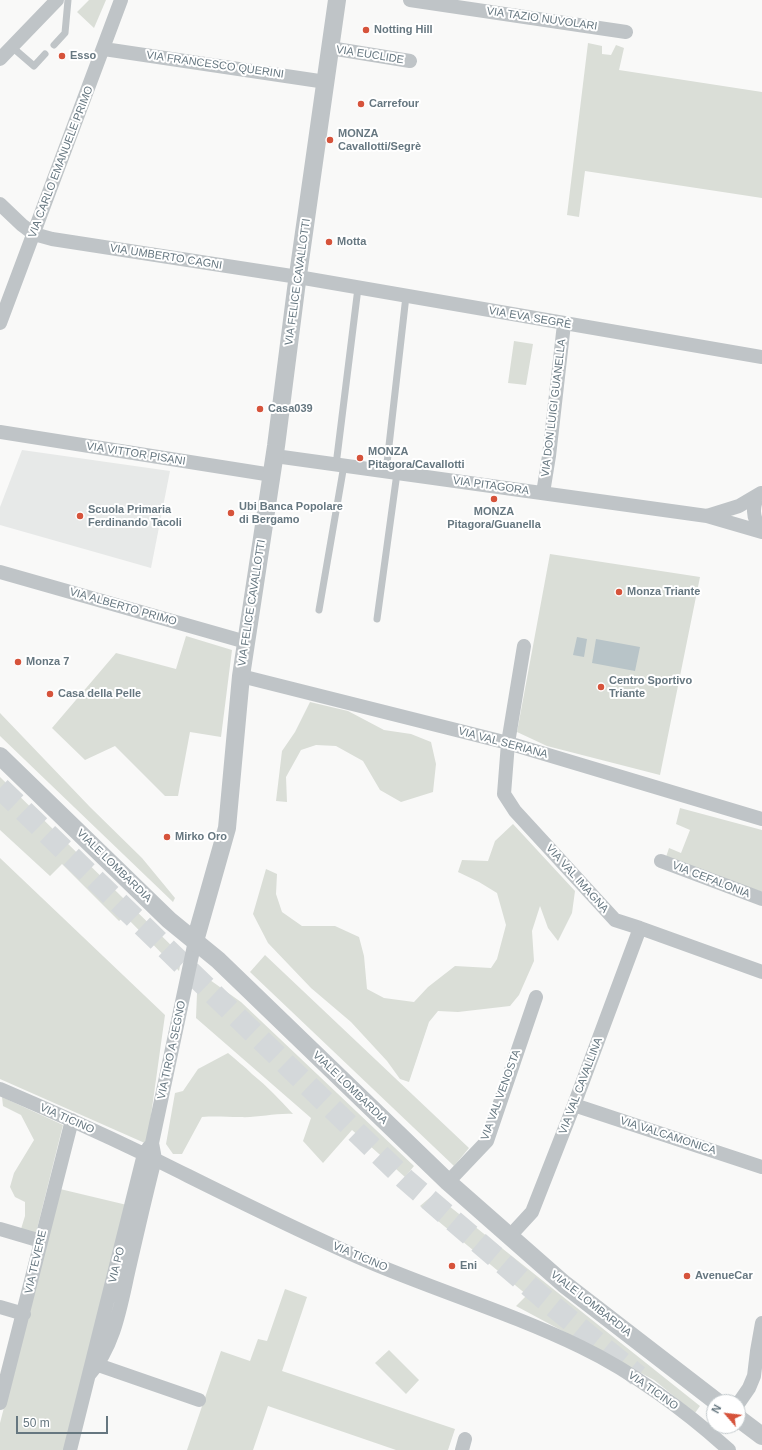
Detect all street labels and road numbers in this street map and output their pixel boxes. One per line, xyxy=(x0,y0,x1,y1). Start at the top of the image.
street label: VIA TAZIO NUVOLARI xyxy=(486,5,598,33)
street label: VIA EUCLIDE xyxy=(335,43,405,67)
street label: VIA FRANCESCO QUERINI xyxy=(145,49,285,81)
street label: VIA CARLO EMANUELE PRIMO xyxy=(26,84,96,240)
street label: VIA FELICE CAVALLOTTI xyxy=(283,218,313,346)
street label: VIA UMBERTO CAGNI xyxy=(109,242,223,272)
street label: VIA EVA SEGRÈ xyxy=(488,304,572,332)
street label: VIA DON LUIGI GUANELLA xyxy=(539,338,569,478)
street label: VIA VITTOR PISANI xyxy=(86,440,186,468)
street label: VIA PITAGORA xyxy=(452,474,530,498)
street label: VIA FELICE CAVALLOTTI xyxy=(235,539,269,667)
street label: VIA ALBERTO PRIMO xyxy=(68,585,178,629)
street label: VIA VAL SERIANA xyxy=(457,725,549,761)
street label: VIALE LOMBARDIA xyxy=(74,827,154,905)
street label: VIA VAL IMAGNA xyxy=(543,842,611,916)
street label: VIA CEFALONIA xyxy=(670,859,752,901)
street label: VIA TIRO A SEGNO xyxy=(155,1000,189,1100)
street label: VIA VAL CAVALLINA xyxy=(556,1036,606,1136)
street label: VIA VAL VENOSTA xyxy=(478,1048,524,1142)
street label: VIALE LOMBARDIA xyxy=(310,1049,390,1127)
street label: VIA TICINO xyxy=(38,1101,96,1137)
street label: VIA VALCAMONICA xyxy=(618,1114,718,1158)
street label: VIA TEVERE xyxy=(22,1229,50,1295)
street label: VIA TICINO xyxy=(331,1240,389,1274)
street label: VIA PO xyxy=(106,1246,128,1284)
street label: VIALE LOMBARDIA xyxy=(548,1268,634,1340)
street label: VIA TICINO xyxy=(625,1369,681,1413)

